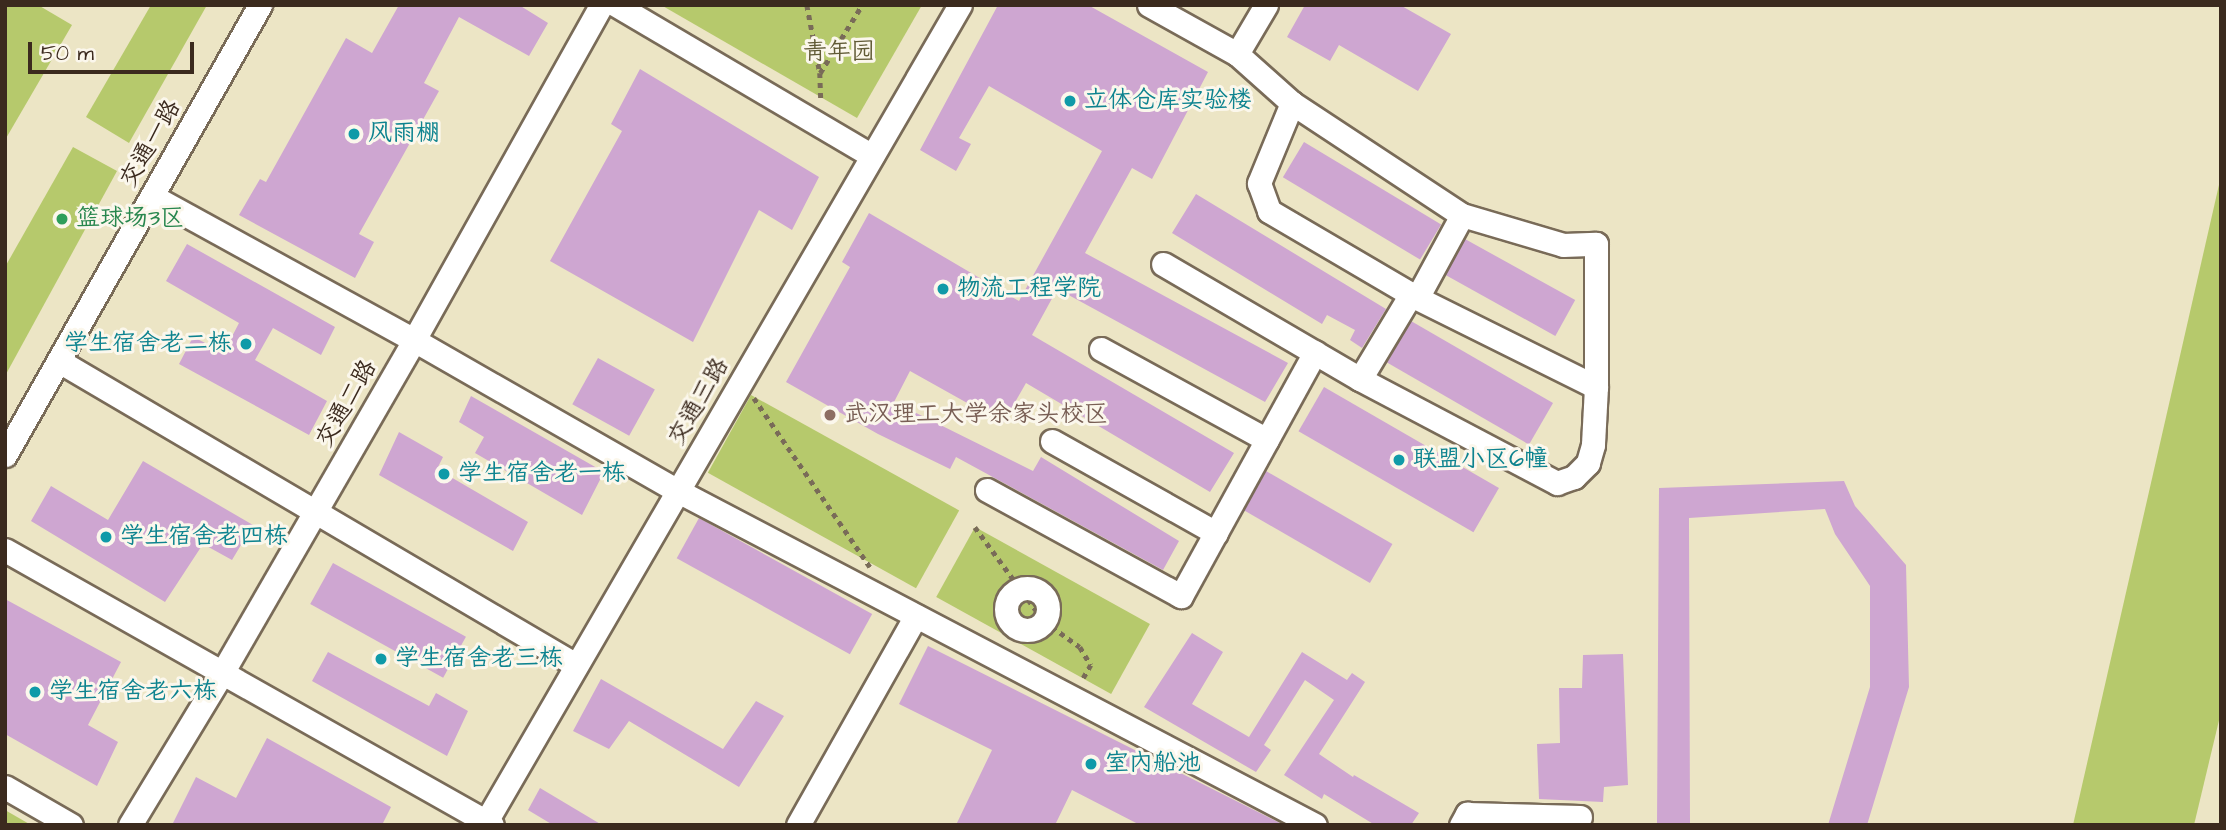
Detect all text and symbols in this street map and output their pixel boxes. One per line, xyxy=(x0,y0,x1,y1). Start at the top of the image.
scale bar xyxy=(32,28,198,72)
text: 50 m xyxy=(41,39,94,68)
park label: 青年园 xyxy=(803,39,875,67)
place label: 立体仓库实验楼 xyxy=(1084,87,1252,115)
marker: 立体仓库实验楼 xyxy=(1062,93,1078,109)
street label: 交通一路 xyxy=(115,95,187,193)
place label: 风雨棚 xyxy=(368,120,440,148)
marker: 风雨棚 xyxy=(346,126,362,142)
place label: 篮球场3区 xyxy=(76,205,184,233)
marker: 篮球场3区 xyxy=(54,211,70,227)
place label: 物流工程学院 xyxy=(957,275,1101,303)
marker: 物流工程学院 xyxy=(935,281,951,297)
place label: 学生宿舍老二栋 xyxy=(64,330,232,358)
marker: 学生宿舍老二栋 xyxy=(238,336,254,352)
street label: 交通三路 xyxy=(663,353,735,451)
street label: 交通二路 xyxy=(311,355,383,453)
place label: 武汉理工大学余家头校区 xyxy=(844,401,1108,429)
marker: 武汉理工大学余家头校区 xyxy=(822,407,838,423)
place label: 联盟小区6幢 xyxy=(1413,446,1548,474)
marker: 联盟小区6幢 xyxy=(1391,452,1407,468)
place label: 学生宿舍老一栋 xyxy=(458,460,626,488)
marker: 学生宿舍老一栋 xyxy=(436,466,452,482)
place label: 学生宿舍老四栋 xyxy=(120,523,288,551)
marker: 学生宿舍老四栋 xyxy=(98,529,114,545)
place label: 学生宿舍老三栋 xyxy=(395,645,563,673)
marker: 学生宿舍老三栋 xyxy=(373,651,389,667)
place label: 学生宿舍老六栋 xyxy=(49,678,217,706)
marker: 学生宿舍老六栋 xyxy=(27,684,43,700)
place label: 室内船池 xyxy=(1105,750,1201,778)
marker: 室内船池 xyxy=(1083,756,1099,772)

